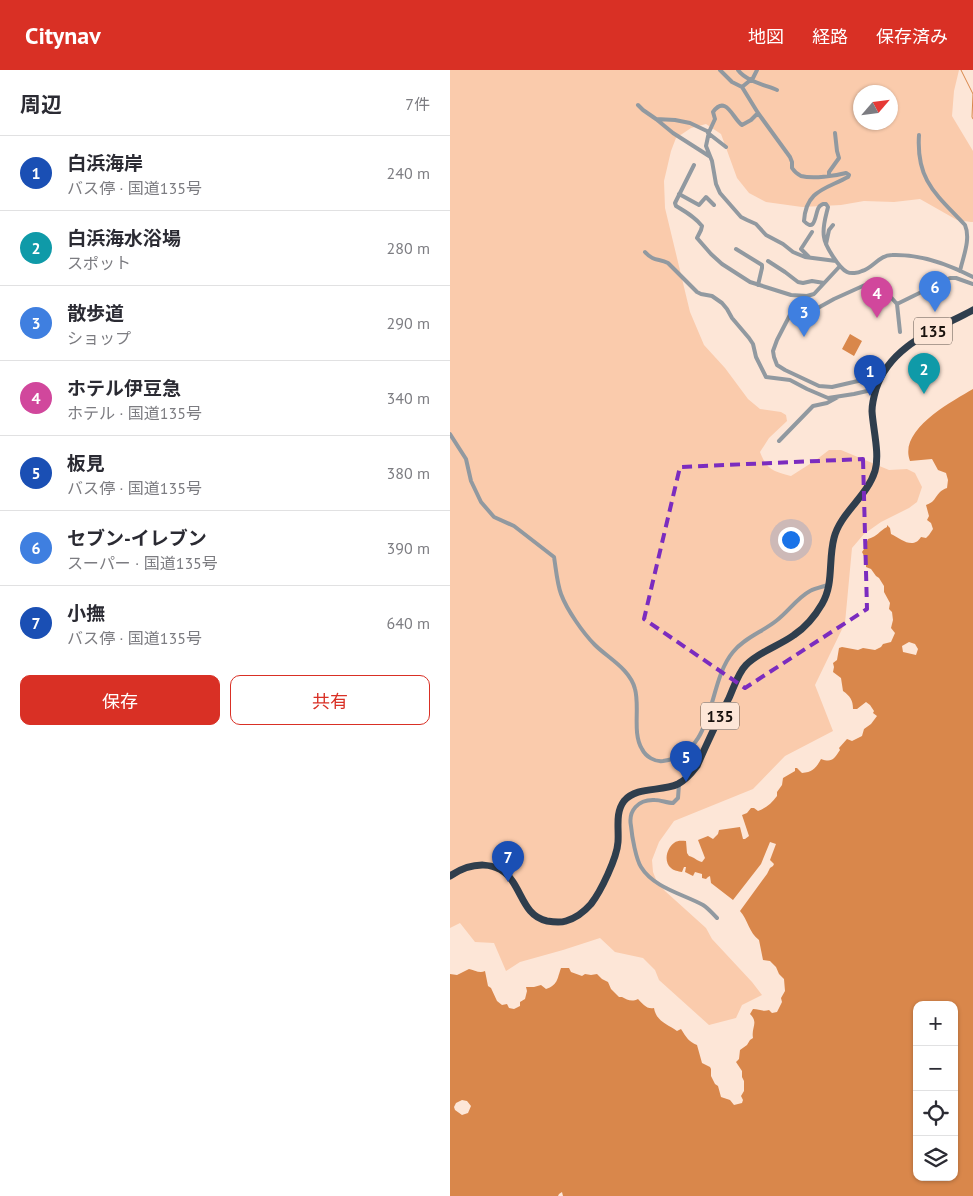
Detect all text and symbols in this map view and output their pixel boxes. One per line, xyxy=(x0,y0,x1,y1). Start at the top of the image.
text: Citynav xyxy=(25,20,101,51)
text: 地図 xyxy=(748,25,784,48)
text: 経路 xyxy=(812,25,848,48)
text: 保存済み xyxy=(876,25,948,48)
north arrow xyxy=(853,85,898,130)
text: 周辺 xyxy=(20,91,62,118)
text: 7件 xyxy=(405,94,430,114)
text: 白浜海岸 xyxy=(67,151,143,175)
text: 1 xyxy=(31,163,41,183)
text: 240 m xyxy=(387,163,430,183)
text: バス停 · 国道135号 xyxy=(67,178,202,198)
text: 白浜海水浴場 xyxy=(67,226,181,250)
text: 2 xyxy=(31,238,41,258)
text: 280 m xyxy=(387,238,430,258)
text: スポット xyxy=(67,253,131,273)
pin: 6 xyxy=(919,271,951,312)
pin: 4 xyxy=(861,277,893,318)
pin: 3 xyxy=(788,296,820,337)
text: 散歩道 xyxy=(67,301,124,325)
text: 3 xyxy=(31,313,41,333)
text: 290 m xyxy=(387,313,430,333)
road number: 135 xyxy=(914,318,952,344)
text: ショップ xyxy=(67,328,131,348)
pin: 2 xyxy=(908,353,940,394)
pin: 1 xyxy=(854,355,886,396)
text: ホテル伊豆急 xyxy=(67,376,181,400)
text: 4 xyxy=(31,388,41,408)
text: 340 m xyxy=(387,388,430,408)
text: ホテル · 国道135号 xyxy=(67,403,202,423)
text: 板見 xyxy=(67,451,105,475)
text: 5 xyxy=(31,463,41,483)
text: 380 m xyxy=(387,463,430,483)
text: バス停 · 国道135号 xyxy=(67,478,202,498)
text: セブン-イレブン xyxy=(67,526,207,550)
your location xyxy=(778,527,804,553)
text: 6 xyxy=(31,538,41,558)
text: 390 m xyxy=(387,538,430,558)
text: スーパー · 国道135号 xyxy=(67,553,218,573)
text: 小撫 xyxy=(67,601,105,625)
text: 7 xyxy=(31,613,41,633)
text: 640 m xyxy=(387,613,430,633)
text: バス停 · 国道135号 xyxy=(67,628,202,648)
button: 保存 xyxy=(20,675,220,725)
button: 共有 xyxy=(230,675,430,725)
road number: 135 xyxy=(701,702,739,729)
pin: 5 xyxy=(670,741,702,782)
pin: 7 xyxy=(492,841,524,882)
map controls xyxy=(913,1001,958,1181)
button: + xyxy=(913,1001,958,1046)
button: − xyxy=(913,1046,958,1091)
button: locate xyxy=(913,1091,958,1136)
button: layers xyxy=(913,1136,958,1181)

